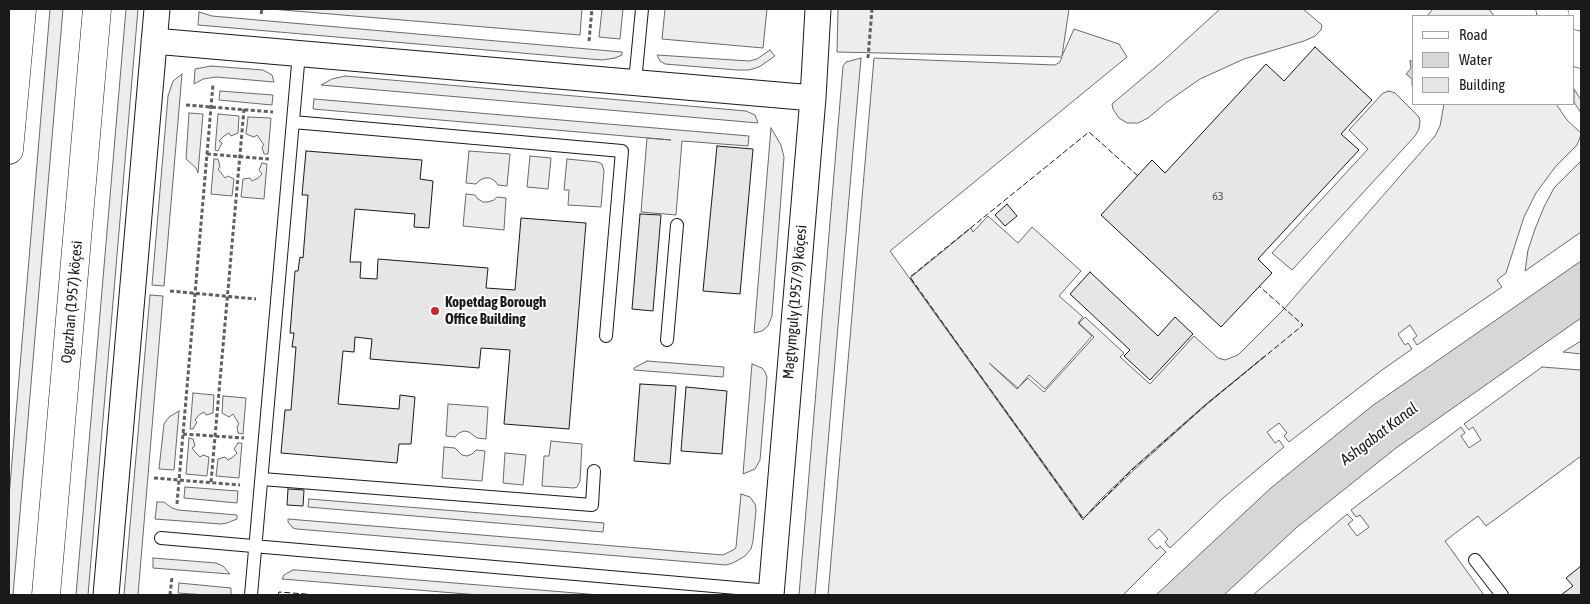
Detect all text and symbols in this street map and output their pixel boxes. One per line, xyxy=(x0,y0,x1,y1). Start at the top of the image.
legend xyxy=(1412,15,1575,105)
text: Road xyxy=(1459,26,1488,43)
text: Water xyxy=(1459,51,1492,68)
text: Building xyxy=(1459,76,1505,93)
house number: 63 xyxy=(1212,189,1224,203)
street label: Magtymguly (1957/9) köçesi xyxy=(779,224,811,380)
street label: Oguzhan (1957) köçesi xyxy=(58,240,86,364)
place label: Kopetdag Borough Office Building xyxy=(445,293,546,328)
marker: Kopetdag Borough Office Building xyxy=(429,305,441,317)
water label: Ashgabat Kanal xyxy=(1336,399,1422,469)

